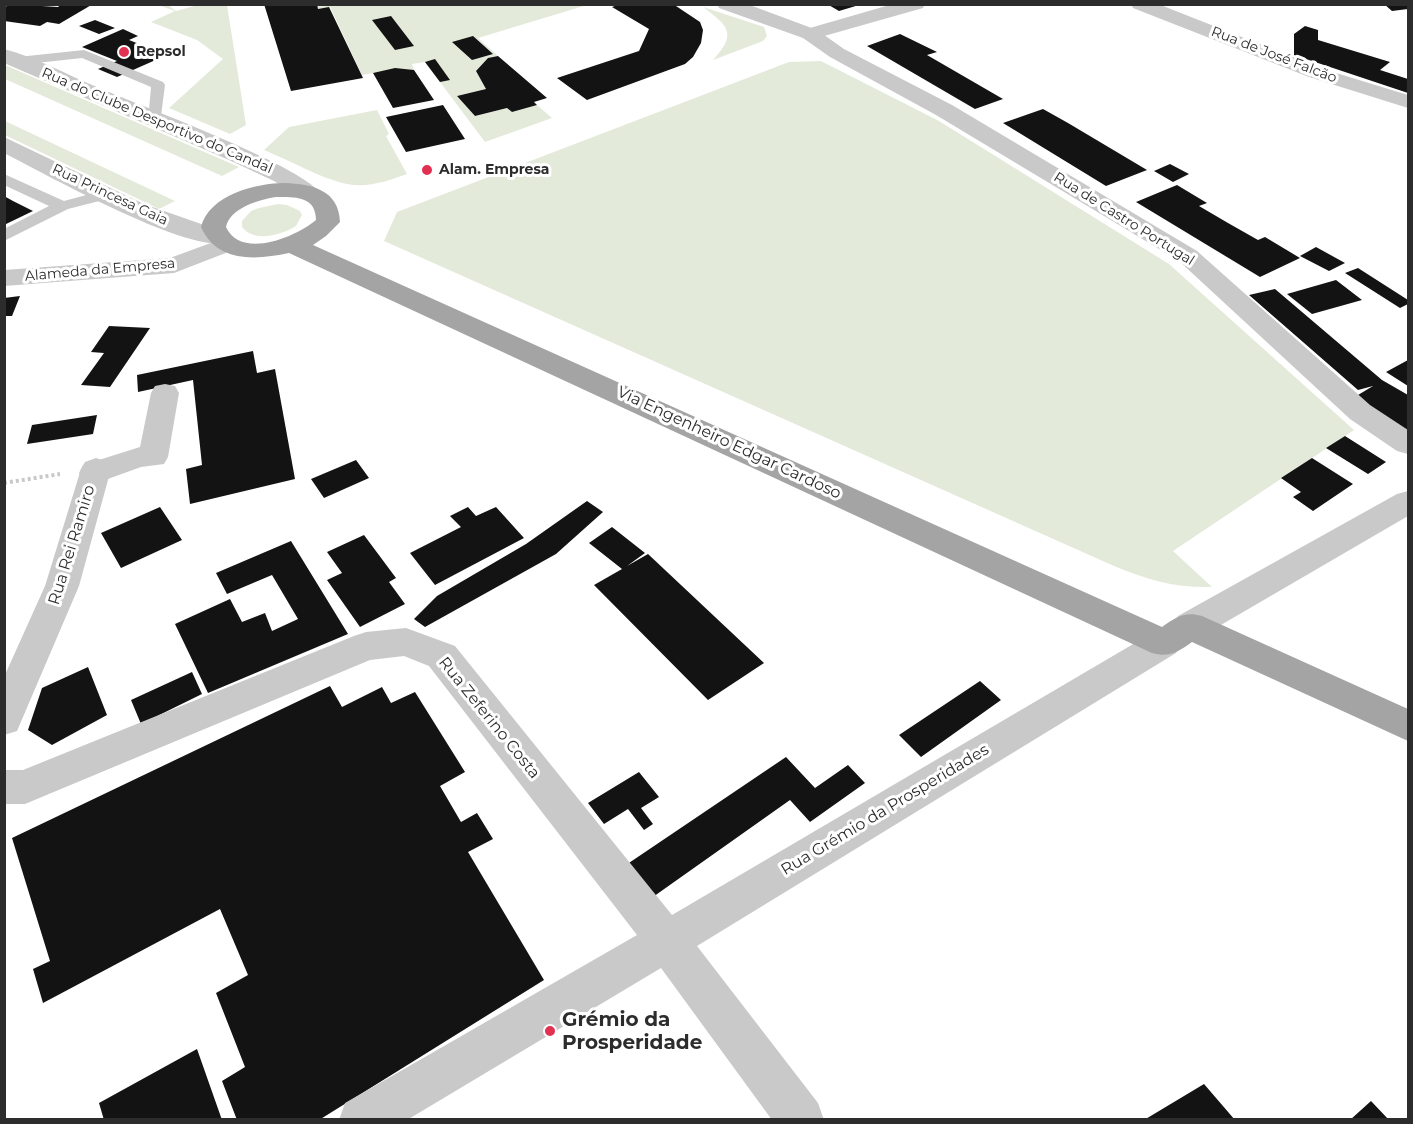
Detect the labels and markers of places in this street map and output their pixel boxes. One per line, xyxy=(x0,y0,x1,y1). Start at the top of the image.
place label: Repsol xyxy=(136,44,186,60)
marker: Repsol xyxy=(117,45,131,59)
place label: Alam. Empresa xyxy=(439,162,549,178)
marker: Alam. Empresa xyxy=(420,163,434,177)
place label: Grémio da Prosperidade xyxy=(562,1008,702,1055)
marker: Grémio da Prosperidade xyxy=(543,1024,557,1038)

